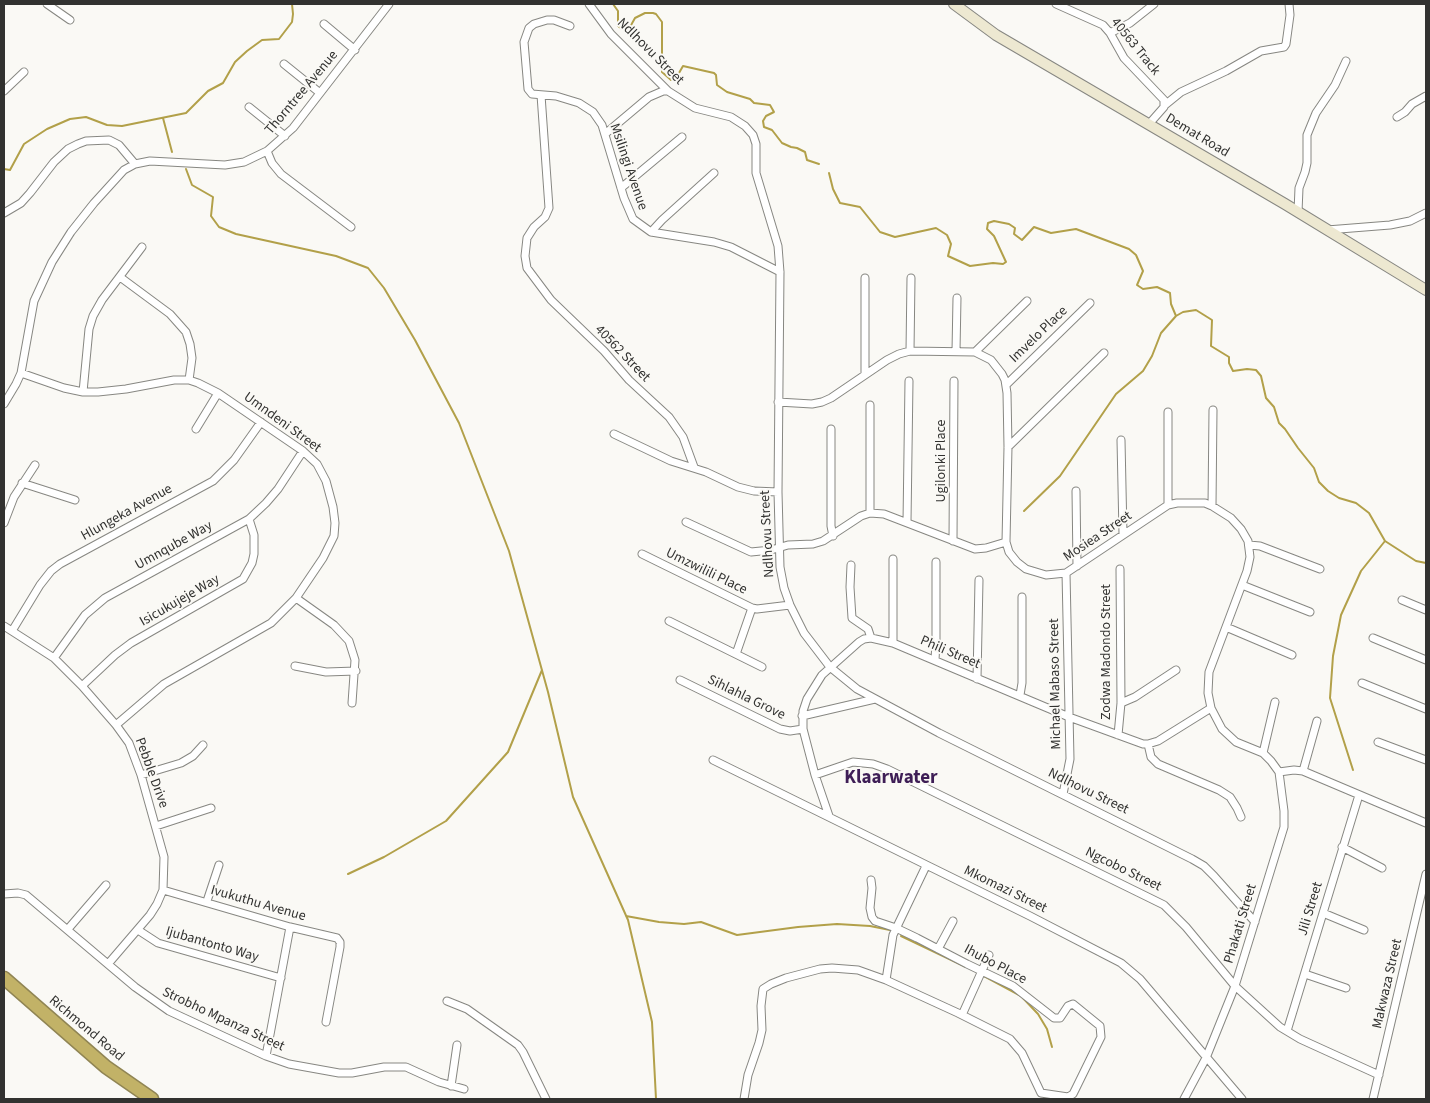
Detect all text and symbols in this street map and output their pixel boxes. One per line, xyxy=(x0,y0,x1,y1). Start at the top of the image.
street label: Ndlhovu Street xyxy=(613,15,687,89)
street label: 40563 Track xyxy=(1107,15,1163,79)
street label: Thorntree Avenue xyxy=(262,48,342,138)
street label: Demat Road xyxy=(1162,110,1232,162)
street label: Msilingi Avenue xyxy=(605,121,651,213)
street label: Imvelo Place xyxy=(1006,303,1072,367)
street label: 40562 Street xyxy=(591,322,653,386)
street label: Umndeni Street xyxy=(240,389,324,457)
street label: Ugilonki Place xyxy=(934,420,950,502)
street label: Hlungeka Avenue xyxy=(79,481,175,545)
street label: Ndlhovu Street xyxy=(757,490,779,578)
street label: Mosiea Street xyxy=(1061,508,1135,566)
street label: Umnqube Way xyxy=(133,518,215,574)
street label: Umzwilili Place xyxy=(663,545,749,599)
street label: Isicukujeje Way xyxy=(137,571,223,631)
street label: Zodwa Madondo Street xyxy=(1099,584,1115,720)
street label: Michael Mabaso Street xyxy=(1046,618,1066,750)
street label: Phili Street xyxy=(917,633,983,673)
street label: Sihlahla Grove xyxy=(704,672,788,724)
street label: Pebble Drive xyxy=(131,736,171,810)
street label: Ndlhovu Street xyxy=(1045,765,1131,819)
district label: Klaarwater xyxy=(844,768,938,790)
street label: Ngcobo Street xyxy=(1082,844,1164,896)
street label: Mkomazi Street xyxy=(961,863,1049,917)
street label: Jili Street xyxy=(1295,880,1327,938)
street label: Ivukuthu Avenue xyxy=(209,882,307,926)
street label: Phakati Street xyxy=(1221,882,1261,966)
street label: Ijubantonto Way xyxy=(163,924,261,966)
street label: Makwaza Street xyxy=(1370,937,1406,1031)
street label: Ihubo Place xyxy=(961,941,1029,989)
street label: Strobho Mpanza Street xyxy=(159,984,287,1056)
street label: Richmond Road xyxy=(45,993,127,1065)

